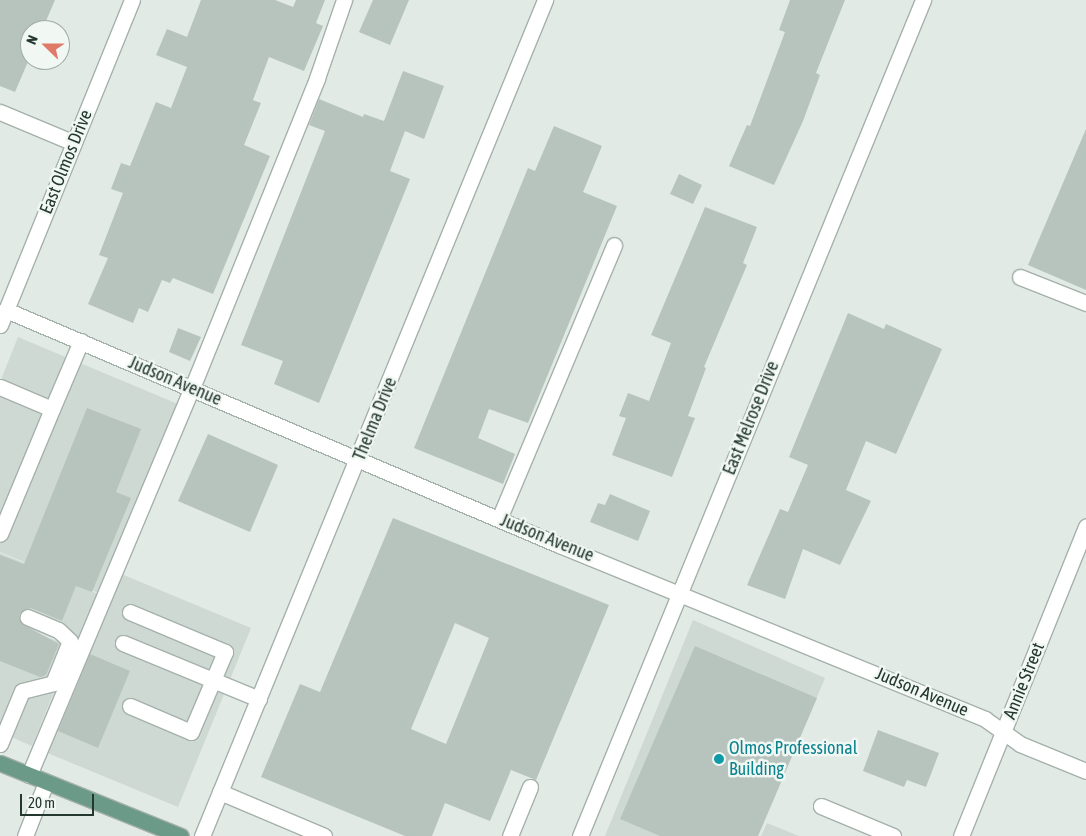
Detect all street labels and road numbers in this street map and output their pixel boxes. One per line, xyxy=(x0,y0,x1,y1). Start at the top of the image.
street label: East Olmos Drive xyxy=(35,107,97,217)
street label: Judson Avenue xyxy=(125,352,225,410)
street label: East Melrose Drive xyxy=(718,358,784,478)
street label: Thelma Drive xyxy=(349,374,401,464)
street label: Judson Avenue xyxy=(497,509,597,567)
street label: Annie Street xyxy=(999,640,1049,722)
street label: Judson Avenue xyxy=(872,663,972,721)

